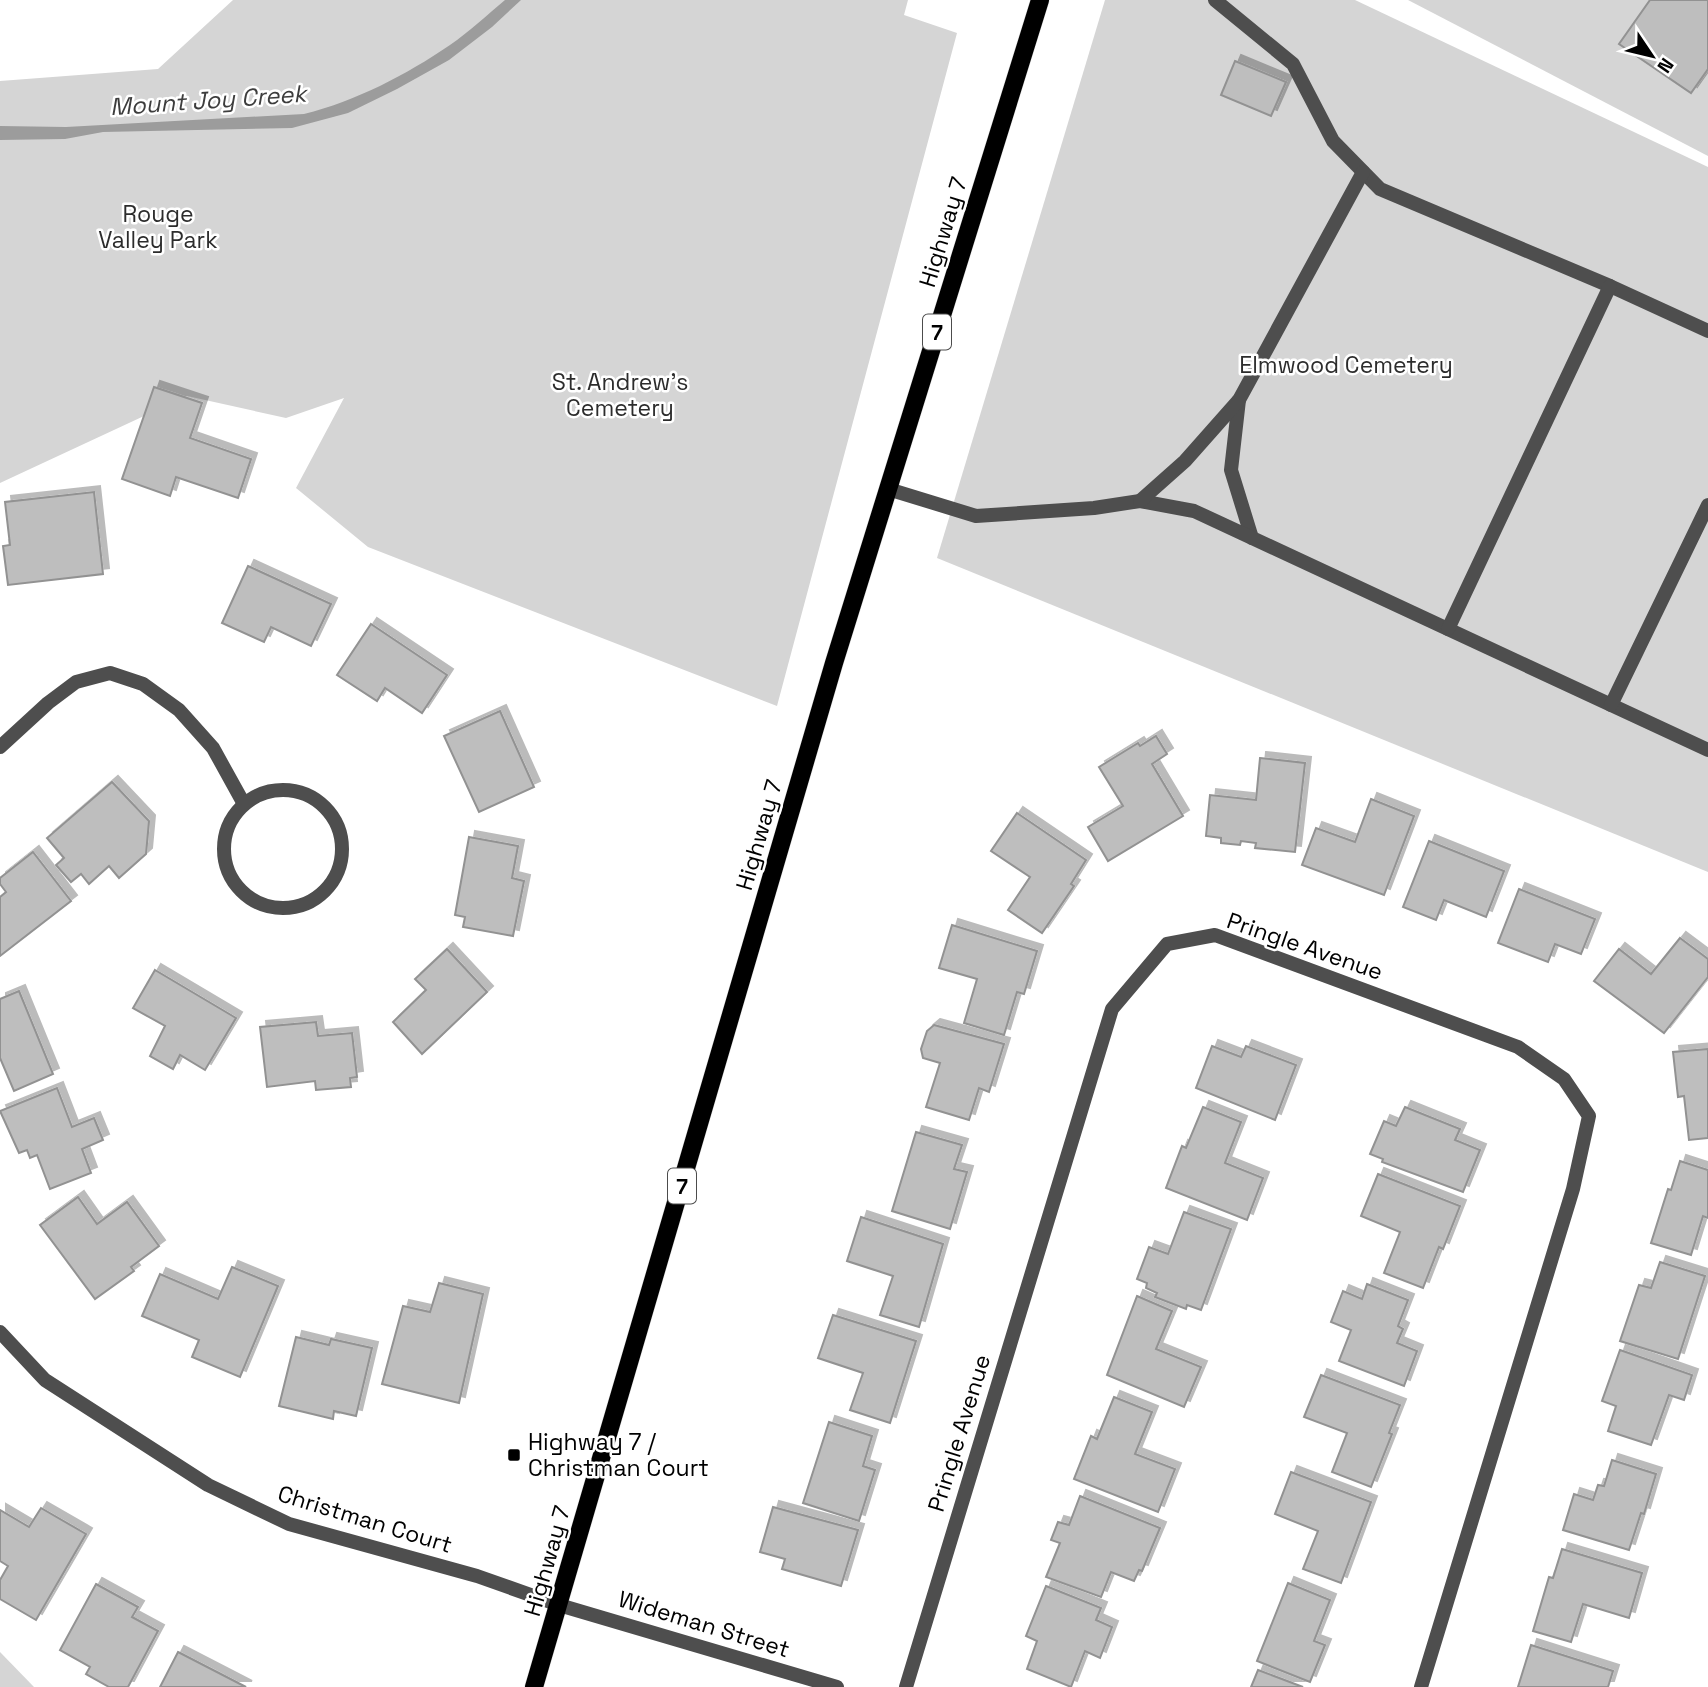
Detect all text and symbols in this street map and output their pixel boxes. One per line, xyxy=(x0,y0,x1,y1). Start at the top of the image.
north arrow xyxy=(1617,21,1687,91)
text: N xyxy=(1652,53,1679,78)
water label: Mount Joy Creek xyxy=(109,77,310,122)
street label: Highway 7 xyxy=(912,173,974,291)
park label: Rouge Valley Park xyxy=(98,199,218,255)
road number: 7 xyxy=(923,314,951,350)
park label: Elmwood Cemetery xyxy=(1239,350,1453,380)
park label: St. Andrew's Cemetery xyxy=(552,367,688,423)
street label: Highway 7 xyxy=(729,776,789,894)
street label: Pringle Avenue xyxy=(1223,905,1387,987)
road number: 7 xyxy=(668,1168,696,1204)
street label: Pringle Avenue xyxy=(921,1351,997,1515)
place label: Highway 7 / Christman Court xyxy=(528,1427,709,1483)
marker: Highway 7 / Christman Court xyxy=(506,1447,522,1463)
street label: Christman Court xyxy=(274,1478,456,1560)
street label: Highway 7 xyxy=(517,1502,577,1620)
street label: Wideman Street xyxy=(615,1584,793,1664)

